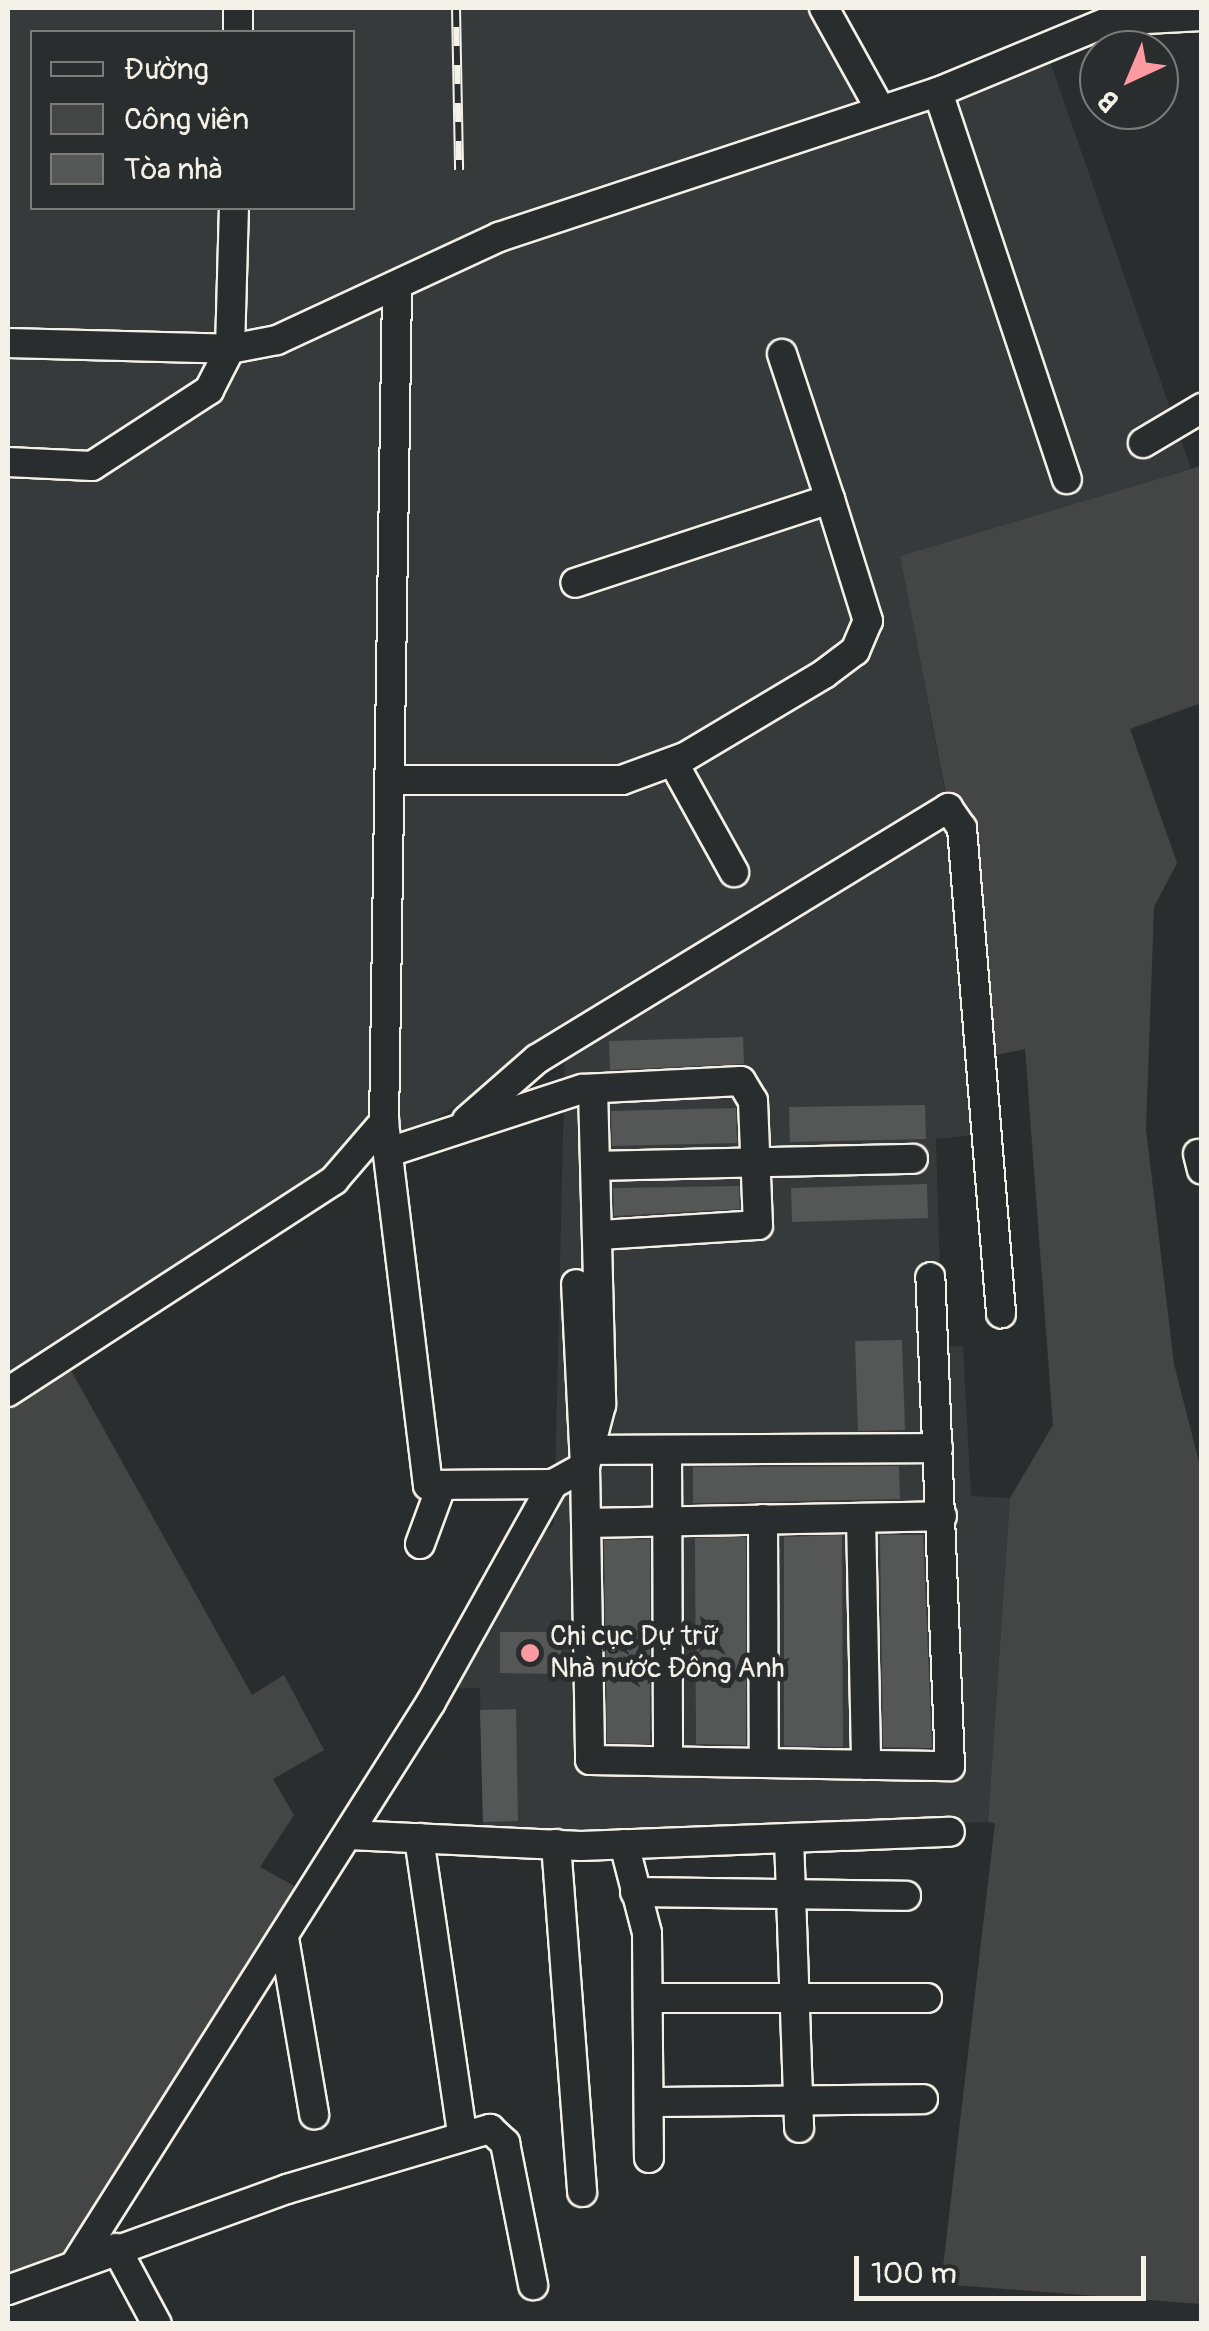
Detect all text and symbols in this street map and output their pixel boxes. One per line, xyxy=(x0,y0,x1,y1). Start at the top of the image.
legend xyxy=(30,30,355,210)
north arrow xyxy=(1079,30,1179,130)
text: Đường xyxy=(124,51,209,88)
text: B xyxy=(1091,82,1127,119)
text: Công viên xyxy=(124,101,249,138)
text: Tòa nhà xyxy=(124,151,222,188)
place label: Chi cục Dự trữ Nhà nước Đông Anh xyxy=(550,1620,785,1686)
marker: Chi cục Dự trữ Nhà nước Đông Anh xyxy=(519,1642,541,1664)
scale bar xyxy=(859,2236,1152,2298)
text: 100 m xyxy=(871,2255,957,2292)

